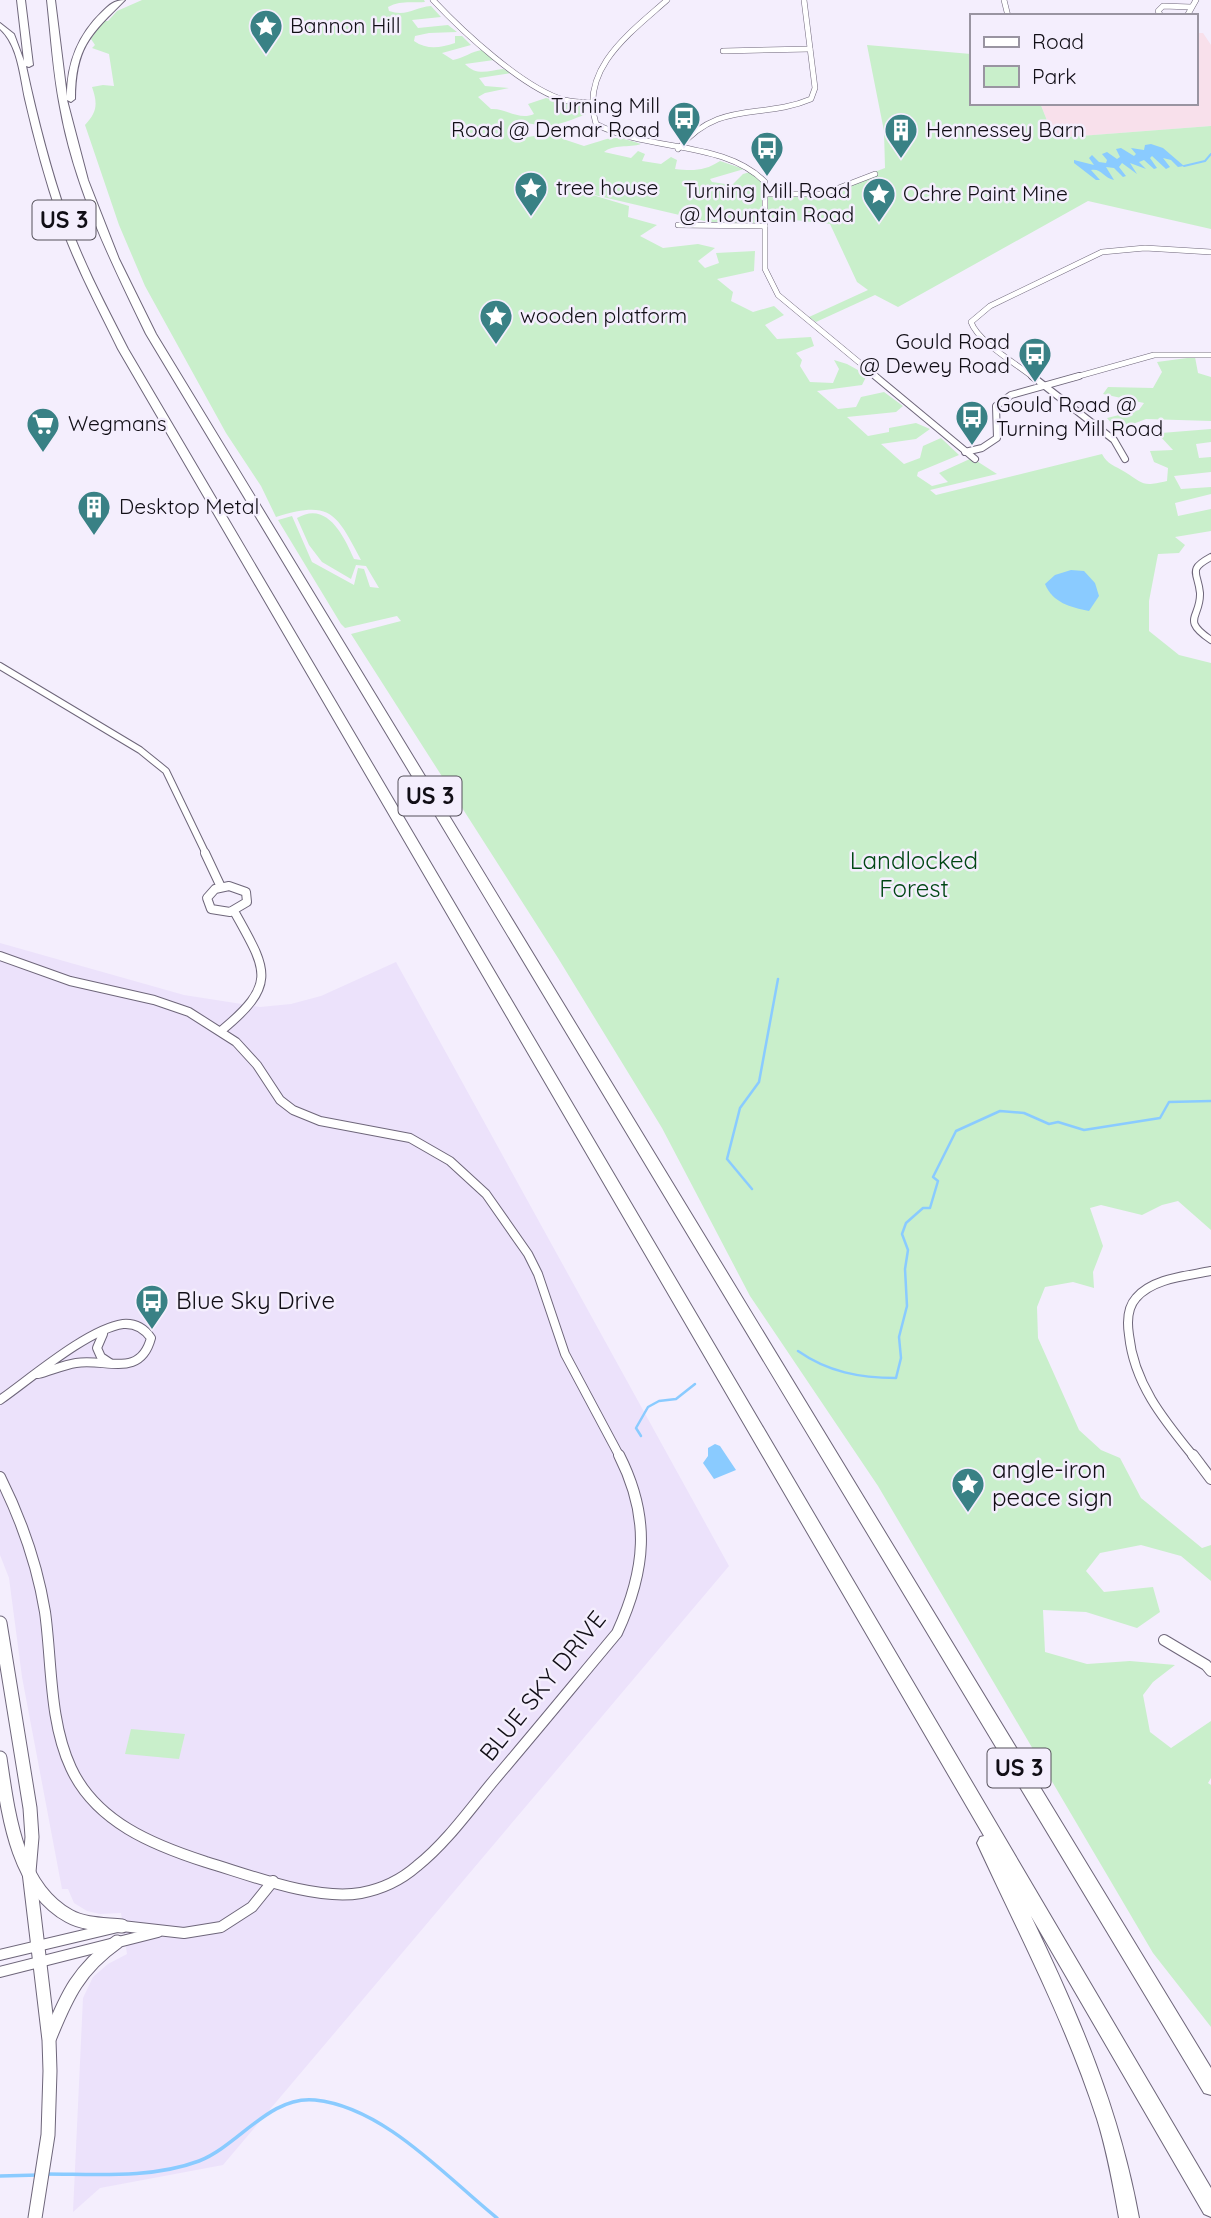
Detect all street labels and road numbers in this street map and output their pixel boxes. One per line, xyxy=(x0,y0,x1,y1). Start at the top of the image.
road number: US 3 xyxy=(32,200,96,240)
road number: US 3 xyxy=(398,776,462,816)
street label: BLUE SKY DRIVE xyxy=(473,1604,612,1766)
road number: US 3 xyxy=(988,1749,1050,1788)

